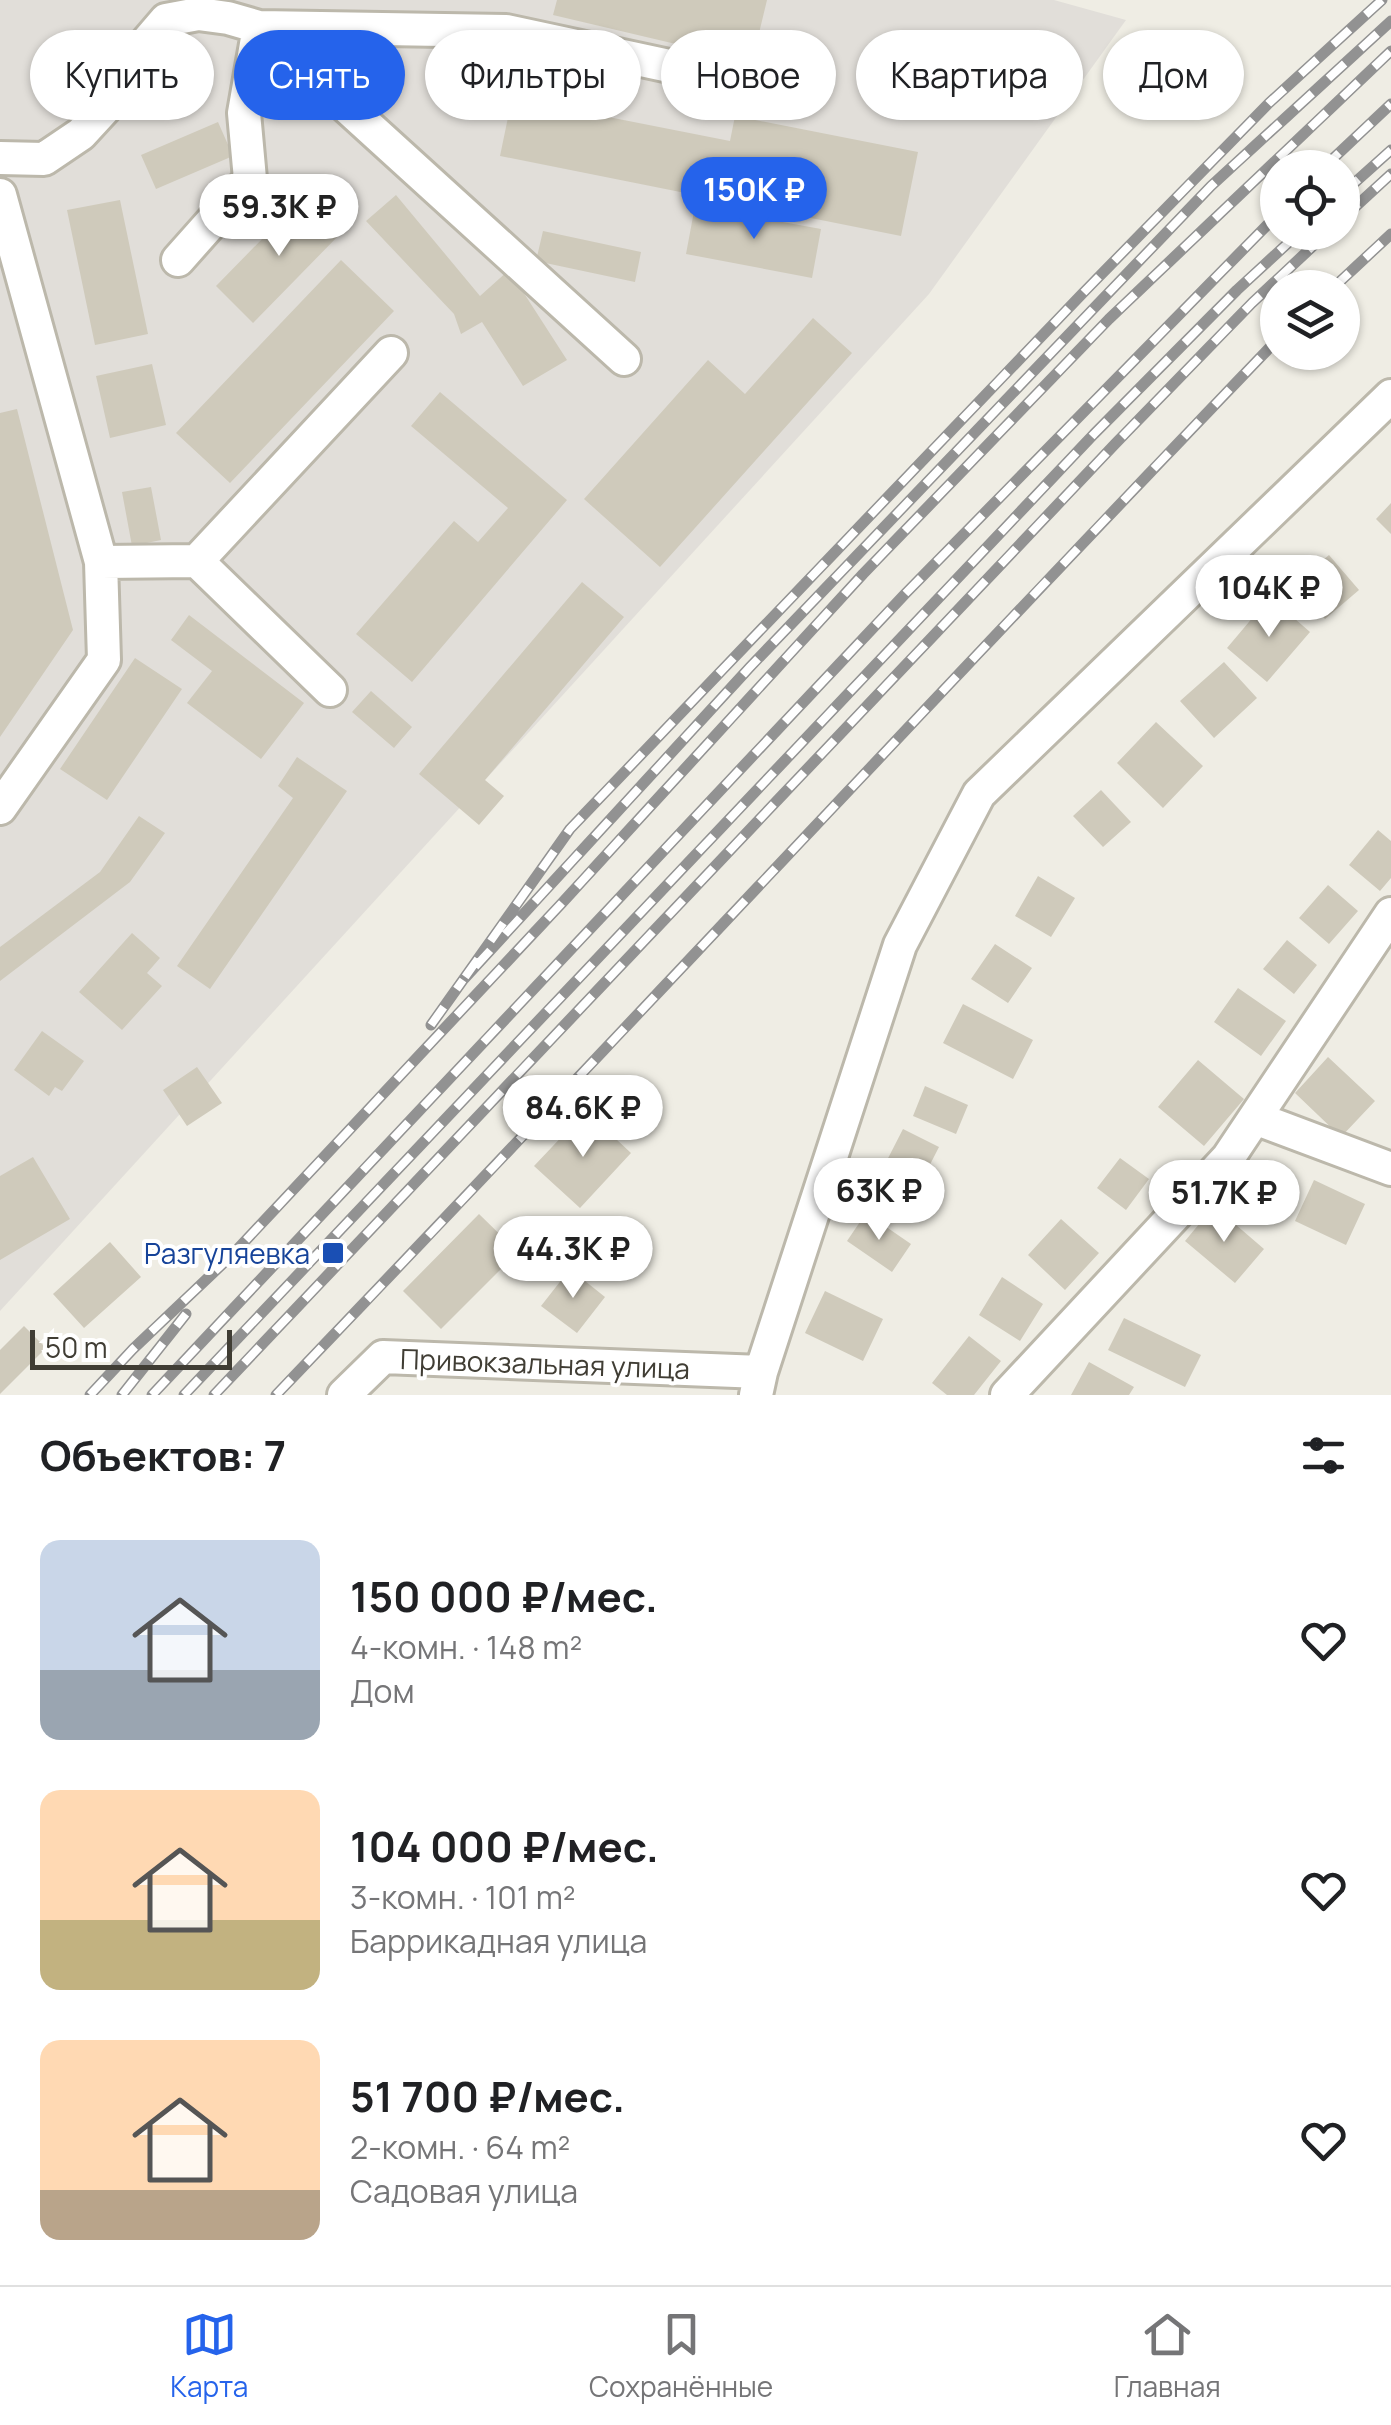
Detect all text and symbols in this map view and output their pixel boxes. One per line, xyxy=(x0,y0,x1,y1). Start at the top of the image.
chip: Купить xyxy=(30,30,214,120)
chip: Снять xyxy=(234,30,405,120)
chip: Фильтры xyxy=(425,30,641,120)
chip: Новое xyxy=(661,30,836,120)
chip: Квартира xyxy=(856,30,1083,120)
chip: Дом xyxy=(1103,30,1244,120)
map controls xyxy=(1260,150,1360,370)
button: locate xyxy=(1260,150,1360,250)
pin: 150K ₽ xyxy=(673,157,835,242)
text: 150K ₽ xyxy=(703,167,805,211)
pin: 59.3K ₽ xyxy=(187,174,371,259)
text: 59.3K ₽ xyxy=(221,184,337,228)
button: layers xyxy=(1260,270,1360,370)
pin: 104K ₽ xyxy=(1188,555,1350,640)
text: 104K ₽ xyxy=(1218,565,1320,609)
pin: 84.6K ₽ xyxy=(491,1075,675,1160)
text: 84.6K ₽ xyxy=(525,1085,641,1129)
pin: 63K ₽ xyxy=(809,1158,949,1243)
pin: 51.7K ₽ xyxy=(1132,1160,1316,1245)
text: 63K ₽ xyxy=(836,1168,922,1212)
text: 51.7K ₽ xyxy=(1171,1170,1277,1214)
pin: 44.3K ₽ xyxy=(481,1216,665,1301)
text: 44.3K ₽ xyxy=(516,1226,630,1270)
place label: Разгуляевка xyxy=(144,1234,310,1272)
marker: Разгуляевка xyxy=(320,1240,346,1266)
scale bar xyxy=(30,1325,232,1370)
text: 50 m xyxy=(45,1328,108,1366)
street label: Привокзальная улица xyxy=(399,1339,691,1387)
text: Объектов: 7 xyxy=(40,1426,286,1484)
icon: filters xyxy=(1296,1428,1351,1483)
text: 150 000 ₽/мес. xyxy=(350,1567,658,1625)
icon: home xyxy=(120,1580,240,1700)
icon: heart xyxy=(1296,1613,1351,1668)
text: 4-комн. · 148 m² xyxy=(350,1625,582,1669)
text: Дом xyxy=(350,1669,415,1713)
text: 104 000 ₽/мес. xyxy=(350,1817,659,1875)
icon: home xyxy=(120,1830,240,1950)
icon: heart xyxy=(1296,1863,1351,1918)
text: 3-комн. · 101 m² xyxy=(350,1875,576,1919)
text: Баррикадная улица xyxy=(350,1919,647,1963)
text: 51 700 ₽/мес. xyxy=(350,2067,625,2125)
icon: home xyxy=(120,2080,240,2200)
icon: heart xyxy=(1296,2113,1351,2168)
text: 2-комн. · 64 m² xyxy=(350,2125,570,2169)
text: Садовая улица xyxy=(350,2169,578,2213)
tab: Карта xyxy=(170,2307,248,2405)
tab: Сохранённые xyxy=(589,2307,773,2405)
tab: Главная xyxy=(1114,2307,1221,2405)

